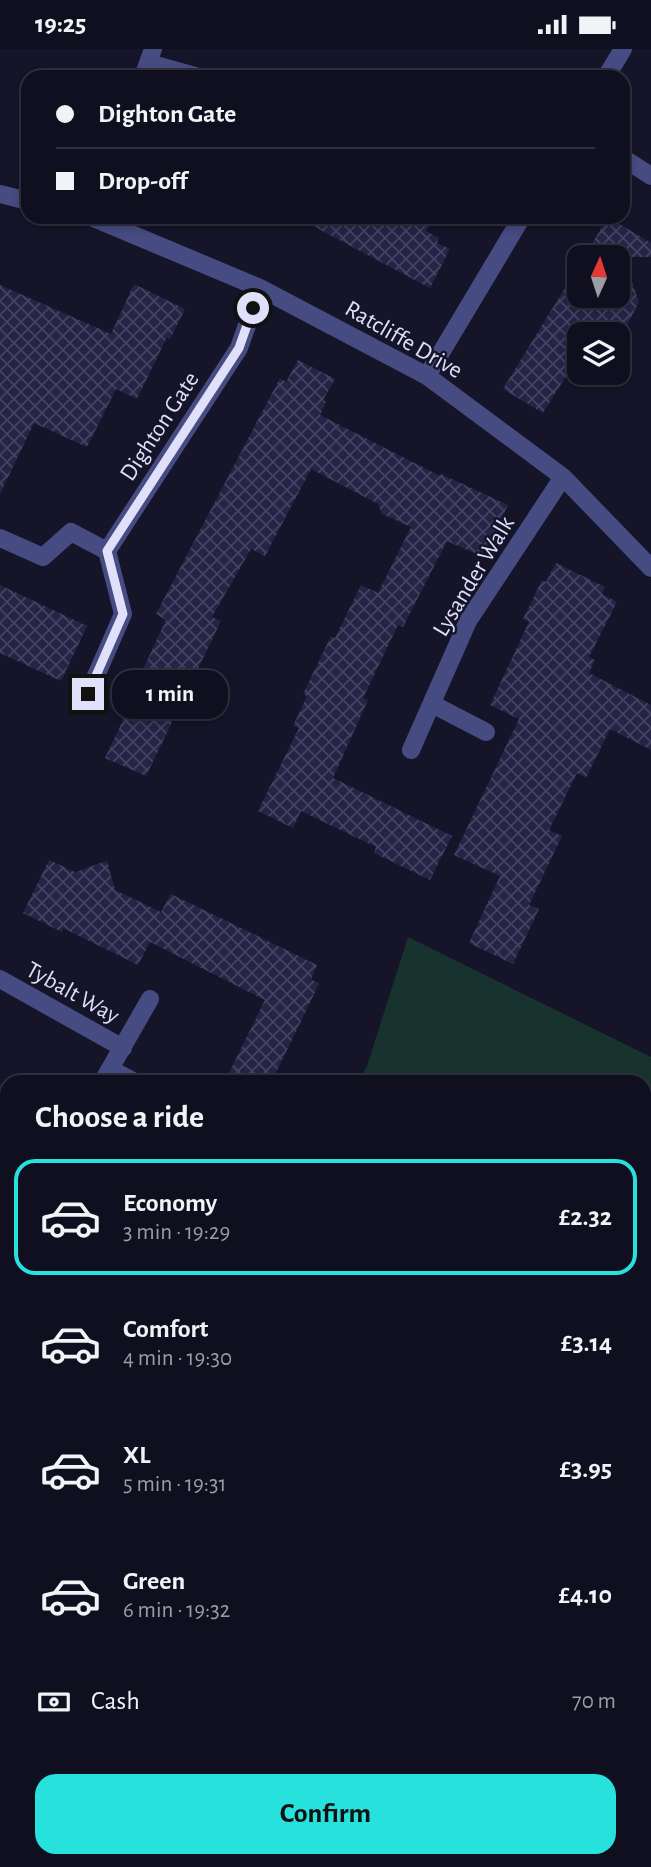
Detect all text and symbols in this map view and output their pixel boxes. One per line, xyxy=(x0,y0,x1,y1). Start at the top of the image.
text: 19:25 xyxy=(35,11,86,37)
text: Dighton Gate xyxy=(98,101,236,127)
text: Drop-off xyxy=(98,168,187,194)
north arrow xyxy=(567,245,630,308)
map controls xyxy=(567,245,630,385)
route start xyxy=(237,292,269,324)
street label: Ratcliffe Drive xyxy=(341,297,466,383)
button: layers xyxy=(567,322,630,385)
street label: Dighton Gate xyxy=(116,368,204,485)
street label: Lysander Walk xyxy=(429,512,519,641)
callout: 1 min xyxy=(112,669,228,719)
route end xyxy=(72,678,104,710)
text: 1 min xyxy=(146,683,194,706)
street label: Tybalt Way xyxy=(22,958,123,1028)
text: Choose a ride xyxy=(35,1101,204,1133)
icon: car xyxy=(39,1186,102,1249)
text: Economy xyxy=(123,1190,217,1216)
text: £2.32 xyxy=(559,1204,612,1230)
text: 3 min · 19:29 xyxy=(123,1221,230,1244)
icon: car xyxy=(39,1312,102,1375)
text: Comfort xyxy=(123,1316,208,1342)
text: £3.14 xyxy=(561,1330,612,1356)
text: 4 min · 19:30 xyxy=(123,1347,232,1370)
icon: car xyxy=(39,1438,102,1501)
text: XL xyxy=(123,1442,150,1468)
text: £3.95 xyxy=(559,1456,612,1482)
text: 5 min · 19:31 xyxy=(123,1473,226,1496)
icon: car xyxy=(39,1564,102,1627)
text: Green xyxy=(123,1568,185,1594)
text: £4.10 xyxy=(558,1582,612,1608)
text: 6 min · 19:32 xyxy=(123,1599,230,1622)
icon: cash xyxy=(35,1683,73,1721)
text: Cash xyxy=(91,1688,140,1714)
text: 70 m xyxy=(572,1690,616,1713)
button: Confirm xyxy=(35,1774,616,1854)

